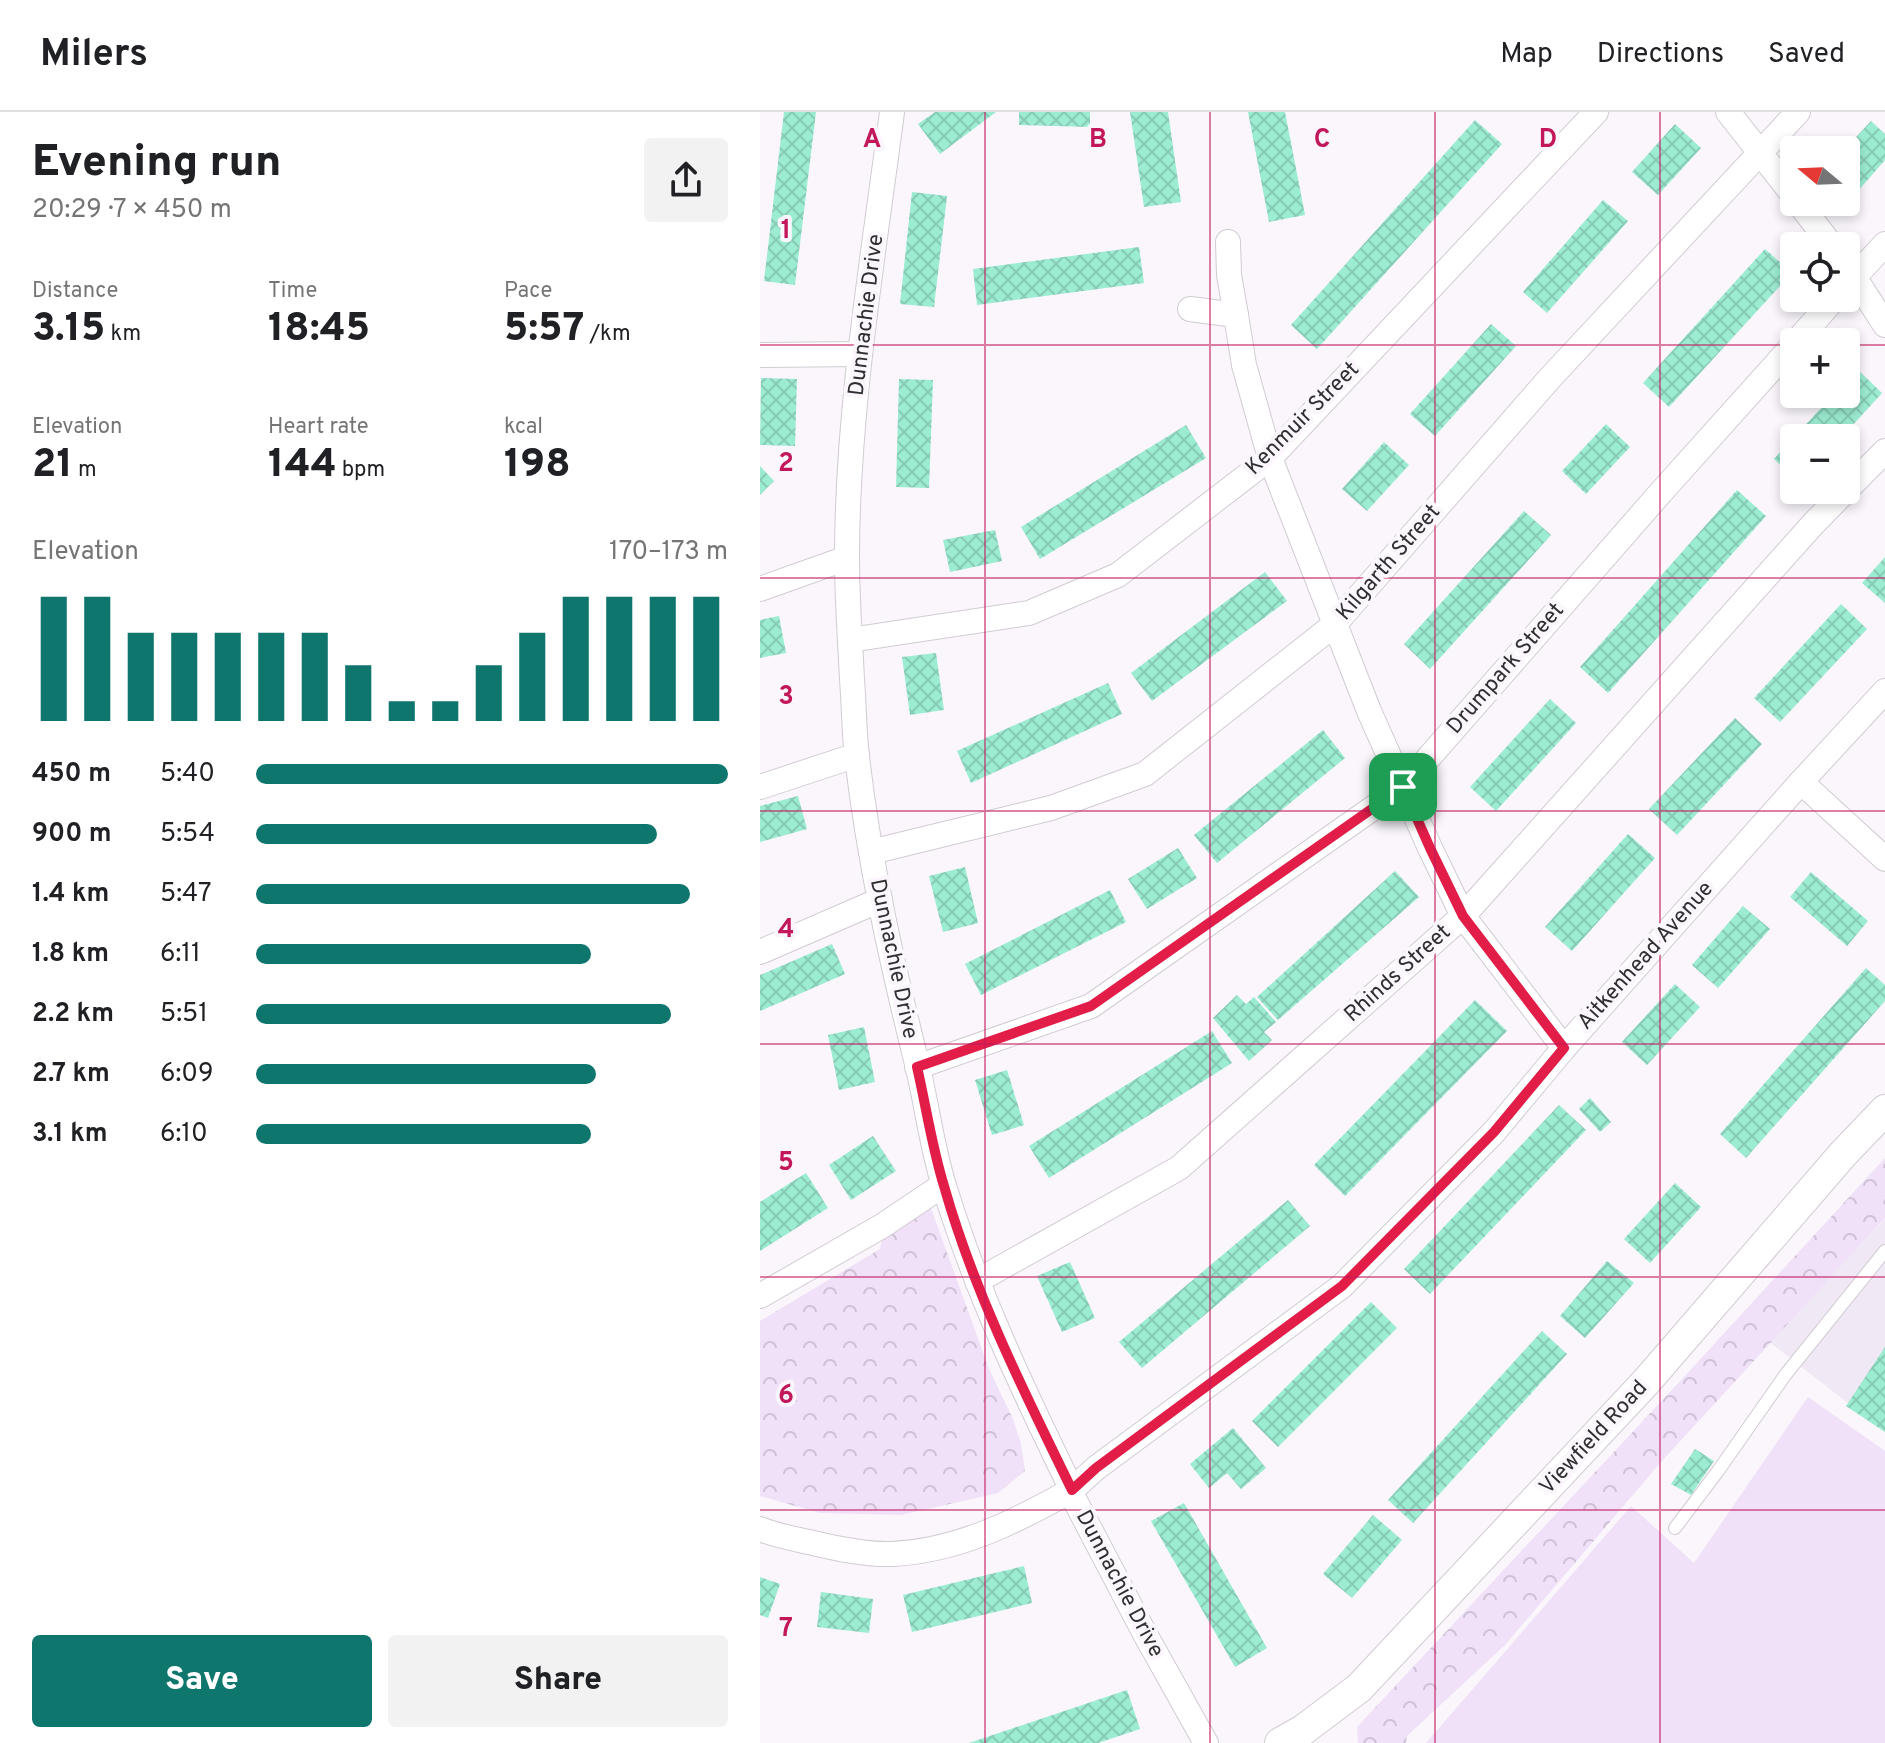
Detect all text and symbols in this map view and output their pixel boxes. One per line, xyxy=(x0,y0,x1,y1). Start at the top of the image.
text: Milers xyxy=(40,31,148,80)
text: Map xyxy=(1500,37,1553,73)
text: Directions xyxy=(1597,37,1724,73)
text: Saved xyxy=(1768,37,1845,73)
text: A xyxy=(863,124,881,157)
text: B xyxy=(1089,124,1107,157)
text: C xyxy=(1314,124,1330,157)
text: D xyxy=(1539,124,1557,157)
text: Evening run xyxy=(32,136,281,192)
north arrow xyxy=(1780,136,1860,216)
map controls xyxy=(1780,136,1860,504)
button: share xyxy=(644,138,728,222)
text: 20:29 · 7 × 450 m xyxy=(32,194,232,227)
text: 1 xyxy=(781,215,791,248)
button: locate xyxy=(1780,232,1860,312)
street label: Dunnachie Drive xyxy=(844,233,890,397)
text: Distance xyxy=(32,278,118,305)
text: Time xyxy=(268,278,317,305)
text: Pace xyxy=(504,278,552,305)
text: 3.15 xyxy=(32,305,105,355)
text: 18:45 xyxy=(268,305,370,355)
text: 5:57 xyxy=(504,305,584,355)
text: km xyxy=(105,321,141,348)
text: /km xyxy=(584,321,631,348)
button: + xyxy=(1780,328,1860,408)
street label: Kenmuir Street xyxy=(1241,357,1365,481)
text: Elevation xyxy=(32,414,122,441)
text: Heart rate xyxy=(268,414,369,441)
text: kcal xyxy=(504,414,543,441)
button: − xyxy=(1780,424,1860,504)
text: 21 xyxy=(32,441,73,491)
text: 144 xyxy=(268,441,337,491)
text: 198 xyxy=(504,441,571,491)
text: 2 xyxy=(778,448,794,481)
text: m xyxy=(73,457,97,484)
text: bpm xyxy=(337,457,385,484)
street label: Kilgarth Street xyxy=(1331,499,1447,627)
text: Elevation xyxy=(32,536,139,569)
text: 170–173 m xyxy=(609,536,728,569)
street label: Drumpark Street xyxy=(1442,598,1570,740)
text: 3 xyxy=(778,681,794,714)
pin xyxy=(1369,753,1437,821)
text: 450 m xyxy=(32,758,111,791)
text: 5:40 xyxy=(160,758,215,791)
icon: arrive xyxy=(1381,765,1425,809)
text: 900 m xyxy=(32,818,112,851)
text: 5:54 xyxy=(160,818,215,851)
street label: Aitkenhead Avenue xyxy=(1572,876,1720,1036)
street label: Dunnachie Drive xyxy=(863,877,923,1041)
text: 1.4 km xyxy=(32,878,109,911)
text: 5:47 xyxy=(160,878,211,911)
text: 4 xyxy=(778,914,794,947)
street label: Rhinds Street xyxy=(1339,919,1457,1029)
text: 1.8 km xyxy=(32,938,109,971)
text: 6:11 xyxy=(160,938,201,971)
text: 2.2 km xyxy=(32,998,114,1031)
text: 5:51 xyxy=(160,998,208,1031)
text: 2.7 km xyxy=(32,1058,110,1091)
text: 6:09 xyxy=(160,1058,214,1091)
text: 3.1 km xyxy=(32,1118,108,1151)
text: 6:10 xyxy=(160,1118,208,1151)
text: 5 xyxy=(778,1147,794,1180)
street label: Viewfield Road xyxy=(1534,1375,1654,1501)
text: 6 xyxy=(778,1380,794,1413)
street label: Dunnachie Drive xyxy=(1069,1506,1169,1662)
text: 7 xyxy=(779,1613,793,1646)
button: Save xyxy=(32,1635,372,1727)
button: Share xyxy=(388,1635,728,1727)

